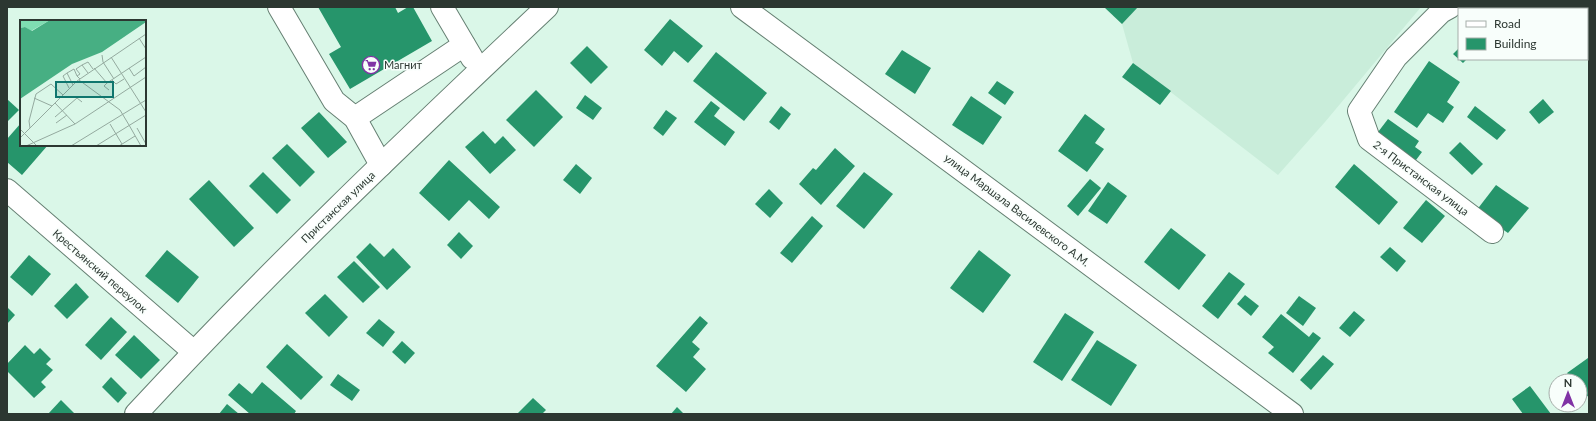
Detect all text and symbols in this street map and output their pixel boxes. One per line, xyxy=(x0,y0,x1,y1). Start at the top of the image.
legend xyxy=(1458,8,1588,60)
text: Road xyxy=(1494,16,1521,31)
inset map xyxy=(20,20,146,146)
text: Building xyxy=(1494,36,1537,51)
supermarket icon: Магнит xyxy=(361,55,381,75)
place label: Магнит xyxy=(384,58,423,71)
street label: 2-я Пристанская улица xyxy=(1371,137,1472,218)
street label: улица Маршала Василевского А.М. xyxy=(942,151,1093,269)
street label: Пристанская улица xyxy=(298,168,377,245)
street label: Крестьянский переулок xyxy=(51,226,150,315)
north arrow xyxy=(1548,373,1588,413)
text: N xyxy=(1564,376,1572,389)

